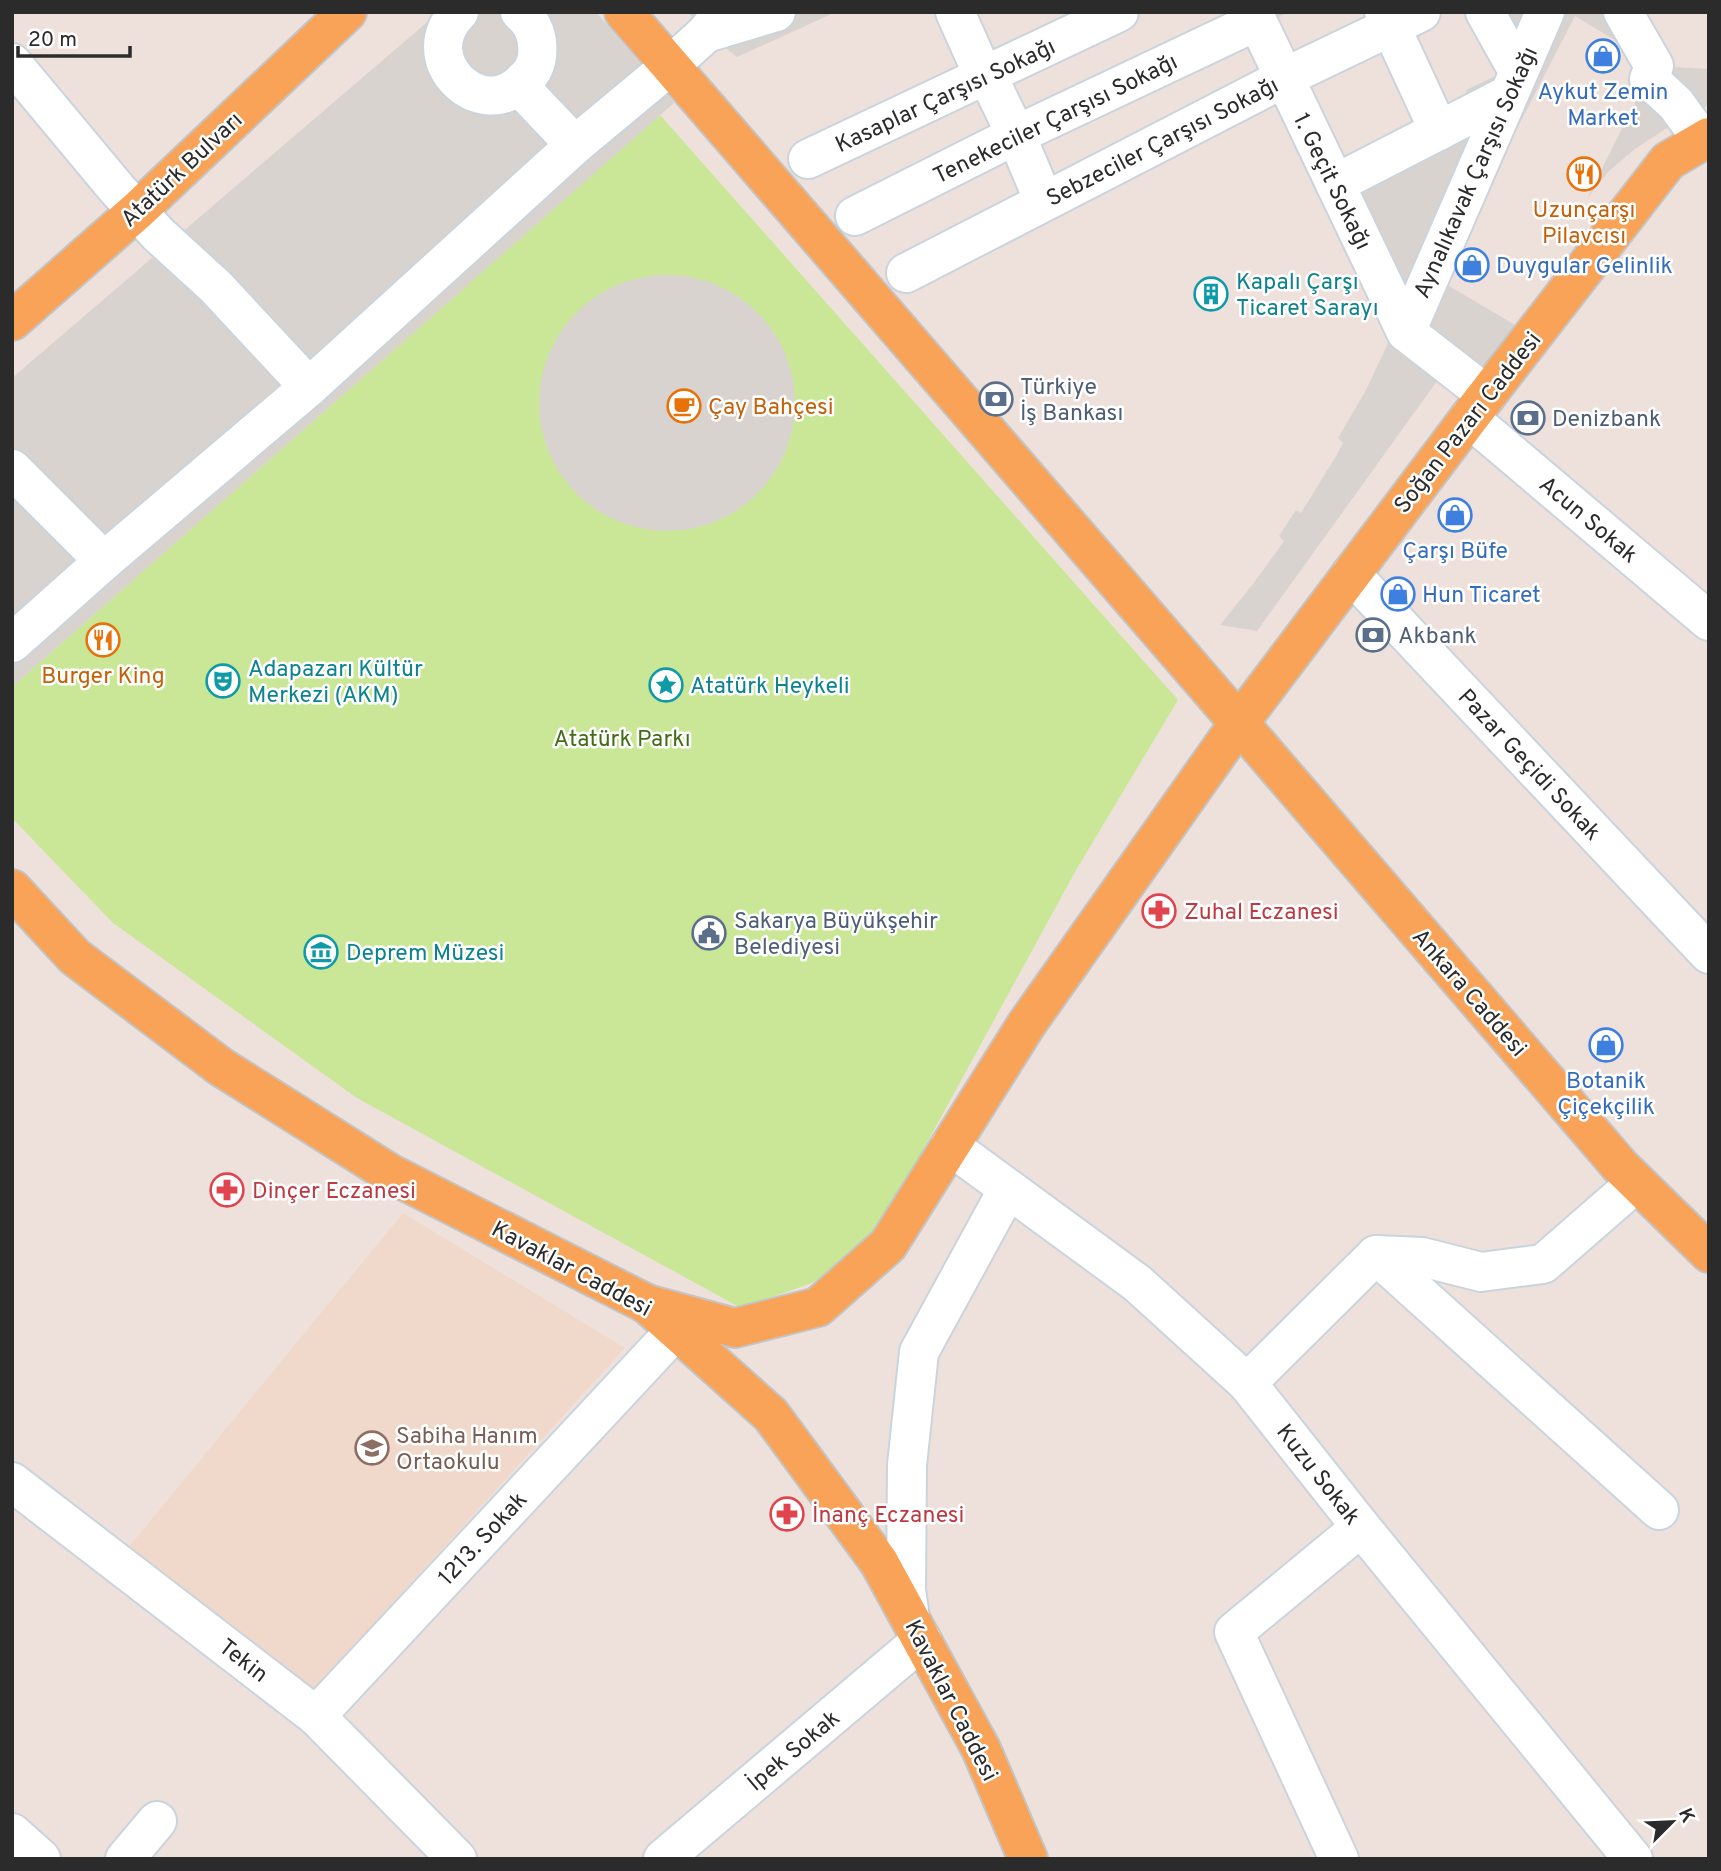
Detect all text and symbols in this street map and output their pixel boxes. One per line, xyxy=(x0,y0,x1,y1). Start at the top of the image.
scale bar xyxy=(18,14,130,58)
text: 20 m xyxy=(28,27,77,54)
street label: Kasaplar Çarşısı Sokağı xyxy=(831,34,1061,161)
shop icon: Aykut Zemin Market xyxy=(1584,37,1622,75)
street label: Aynalıkavak Çarşısı Sokağı xyxy=(1409,43,1546,303)
street label: Tenekeciler Çarşısı Sokağı xyxy=(929,48,1183,192)
street label: Sebzeciler Çarşısı Sokağı xyxy=(1042,72,1284,214)
place label: Aykut Zemin Market xyxy=(1538,79,1668,134)
street label: Atatürk Bulvarı xyxy=(116,107,250,235)
street label: 1. Geçit Sokağı xyxy=(1285,109,1376,255)
restaurant icon: Uzunçarşı Pilavcısı xyxy=(1565,155,1603,193)
place label: Uzunçarşı Pilavcısı xyxy=(1533,197,1635,252)
shop icon: Duygular Gelinlik xyxy=(1453,246,1491,284)
place label: Duygular Gelinlik xyxy=(1496,253,1673,282)
place label: Kapalı Çarşı Ticaret Sarayı xyxy=(1236,269,1378,324)
building icon: Kapalı Çarşı Ticaret Sarayı xyxy=(1192,275,1230,313)
street label: Soğan Pazarı Caddesi xyxy=(1389,327,1549,520)
place label: Türkiye İş Bankası xyxy=(1020,374,1123,429)
bank icon: Türkiye İş Bankası xyxy=(977,380,1015,418)
cafe icon: Çay Bahçesi xyxy=(665,387,703,425)
place label: Çay Bahçesi xyxy=(708,394,834,423)
bank icon: Denizbank xyxy=(1509,399,1547,437)
place label: Denizbank xyxy=(1552,406,1661,435)
street label: Acun Sokak xyxy=(1532,471,1643,571)
shop icon: Çarşı Büfe xyxy=(1436,496,1474,534)
place label: Çarşı Büfe xyxy=(1402,538,1508,567)
shop icon: Hun Ticaret xyxy=(1379,575,1417,613)
place label: Hun Ticaret xyxy=(1422,582,1541,611)
bank icon: Akbank xyxy=(1354,616,1392,654)
restaurant icon: Burger King xyxy=(84,621,122,659)
place label: Akbank xyxy=(1398,623,1477,652)
place label: Adapazarı Kültür Merkezi (AKM) xyxy=(248,656,423,711)
theatre icon: Adapazarı Kültür Merkezi (AKM) xyxy=(204,662,242,700)
place label: Burger King xyxy=(41,663,165,692)
place icon: Atatürk Heykeli xyxy=(647,666,685,704)
place label: Atatürk Heykeli xyxy=(690,673,850,702)
street label: Pazar Geçidi Sokak xyxy=(1450,684,1606,848)
park label: Atatürk Parkı xyxy=(553,726,691,755)
pharmacy icon: Zuhal Eczanesi xyxy=(1140,892,1178,930)
place label: Zuhal Eczanesi xyxy=(1184,899,1339,928)
place label: Sakarya Büyükşehir Belediyesi xyxy=(734,908,938,963)
public building icon: Sakarya Büyükşehir Belediyesi xyxy=(690,914,728,952)
street label: Ankara Caddesi xyxy=(1405,924,1532,1064)
museum icon: Deprem Müzesi xyxy=(302,933,340,971)
place label: Deprem Müzesi xyxy=(346,940,504,969)
shop icon: Botanik Çiçekçilik xyxy=(1587,1026,1625,1064)
place label: Botanik Çiçekçilik xyxy=(1557,1068,1655,1123)
pharmacy icon: Dinçer Eczanesi xyxy=(208,1171,246,1209)
place label: Dinçer Eczanesi xyxy=(252,1178,416,1207)
street label: Kavaklar Caddesi xyxy=(486,1216,656,1325)
street label: Kuzu Sokak xyxy=(1269,1419,1365,1532)
place label: Sabiha Hanım Ortaokulu xyxy=(396,1423,538,1478)
school or university icon: Sabiha Hanım Ortaokulu xyxy=(353,1429,391,1467)
street label: 1213. Sokak xyxy=(433,1487,535,1593)
pharmacy icon: İnanç Eczanesi xyxy=(768,1495,806,1533)
place label: İnanç Eczanesi xyxy=(812,1501,964,1531)
street label: Kavaklar Caddesi xyxy=(897,1616,1003,1787)
street label: Tekin xyxy=(212,1634,273,1690)
street label: İpek Sokak xyxy=(742,1704,847,1799)
north arrow xyxy=(1637,1787,1707,1857)
text: K xyxy=(1672,1805,1699,1827)

